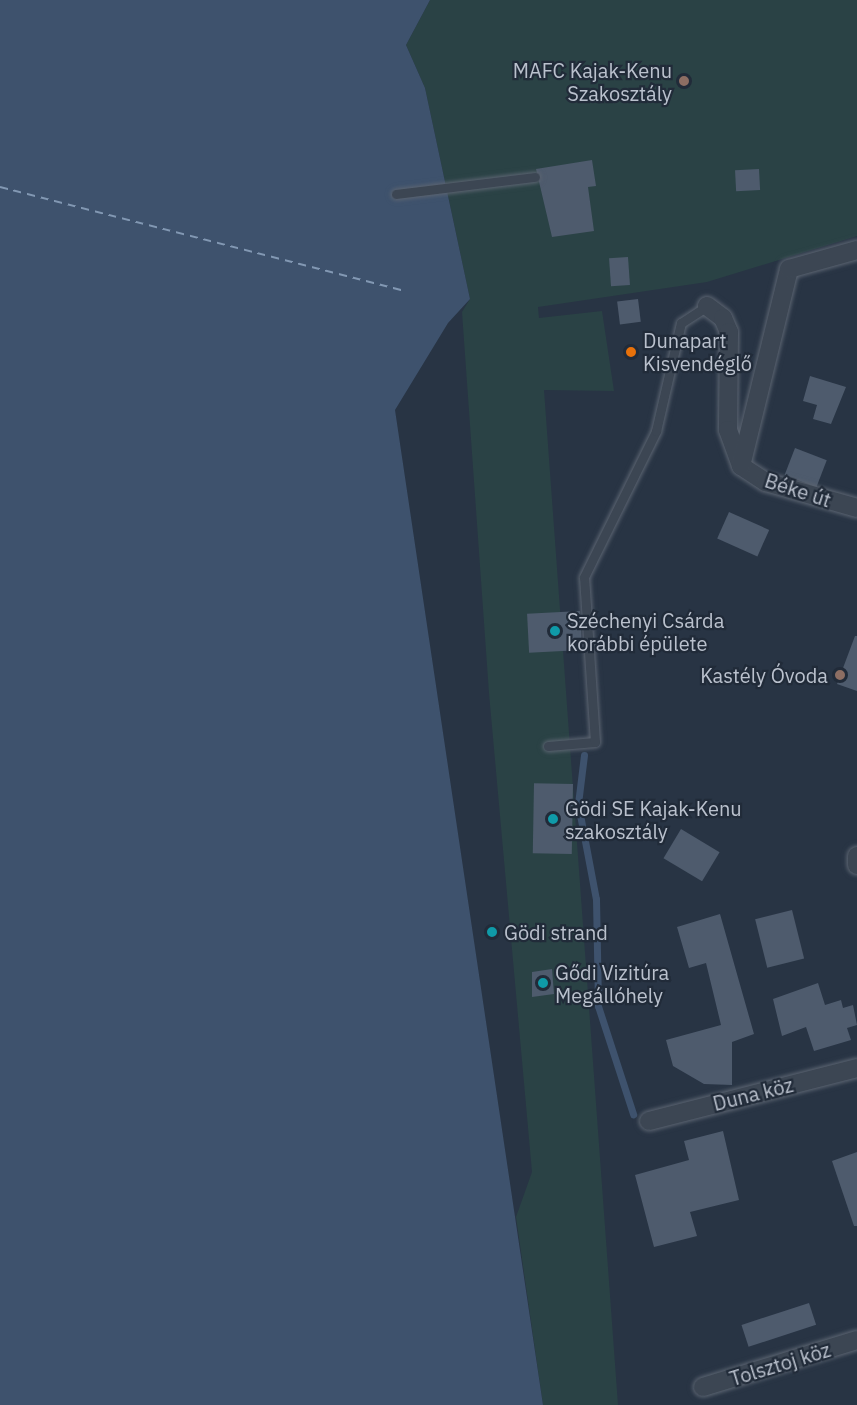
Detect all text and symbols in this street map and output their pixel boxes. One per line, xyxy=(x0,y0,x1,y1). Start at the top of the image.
place label: MAFC Kajak-Kenu Szakosztály xyxy=(513,58,672,105)
marker: MAFC Kajak-Kenu Szakosztály xyxy=(677,74,691,88)
place label: Dunapart Kisvendéglő xyxy=(643,328,752,375)
marker: Dunapart Kisvendéglő xyxy=(624,345,638,359)
street label: Béke út xyxy=(762,468,834,512)
place label: Széchenyi Csárda korábbi épülete xyxy=(567,608,724,655)
marker: Széchenyi Csárda korábbi épülete xyxy=(548,624,562,638)
place label: Kastély Óvoda xyxy=(700,663,828,687)
marker: Kastély Óvoda xyxy=(833,668,847,682)
place label: Gödi SE Kajak-Kenu szakosztály xyxy=(565,796,742,843)
marker: Gödi SE Kajak-Kenu szakosztály xyxy=(546,812,560,826)
place label: Gödi strand xyxy=(504,920,608,944)
marker: Gödi strand xyxy=(485,925,499,939)
place label: Gődi Vizitúra Megállóhely xyxy=(555,960,669,1007)
marker: Gődi Vizitúra Megállóhely xyxy=(536,976,550,990)
street label: Duna köz xyxy=(710,1072,796,1116)
street label: Tolsztoj köz xyxy=(727,1337,833,1391)

